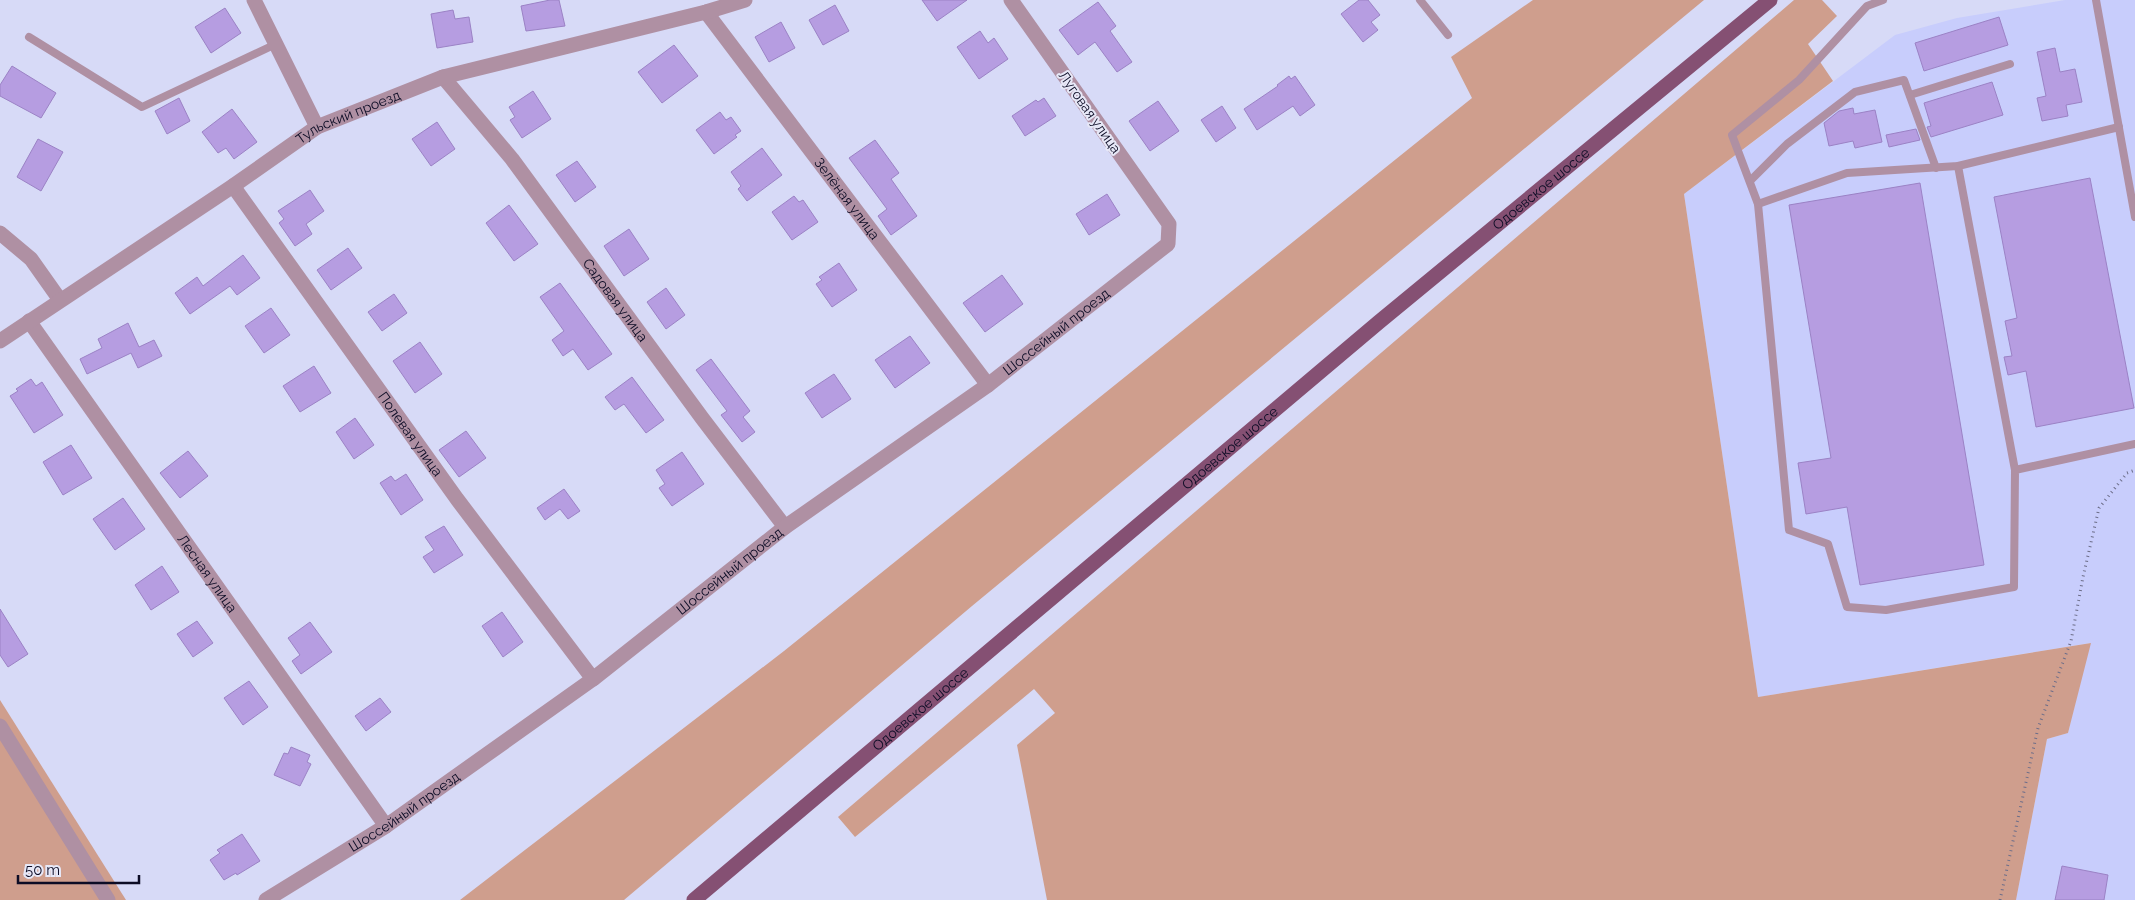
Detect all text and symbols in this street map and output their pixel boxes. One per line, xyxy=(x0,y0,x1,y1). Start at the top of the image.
street label: Луговая улица xyxy=(1056,68,1124,156)
street label: Тульский проезд xyxy=(293,87,403,147)
street label: Одоевское шоссе xyxy=(1489,144,1592,233)
street label: Зелёная улица xyxy=(811,155,883,243)
street label: Садовая улица xyxy=(580,255,651,345)
street label: Шоссейный проезд xyxy=(1000,285,1112,378)
street label: Полевая улица xyxy=(375,389,446,479)
street label: Одоевское шоссе xyxy=(1179,403,1281,493)
street label: Шоссейный проезд xyxy=(673,524,786,618)
street label: Лесная улица xyxy=(174,531,240,616)
street label: Одоевское шоссе xyxy=(869,664,971,754)
street label: Шоссейный проезд xyxy=(346,768,463,855)
scale bar xyxy=(18,852,139,884)
text: 50 m xyxy=(25,861,60,879)

